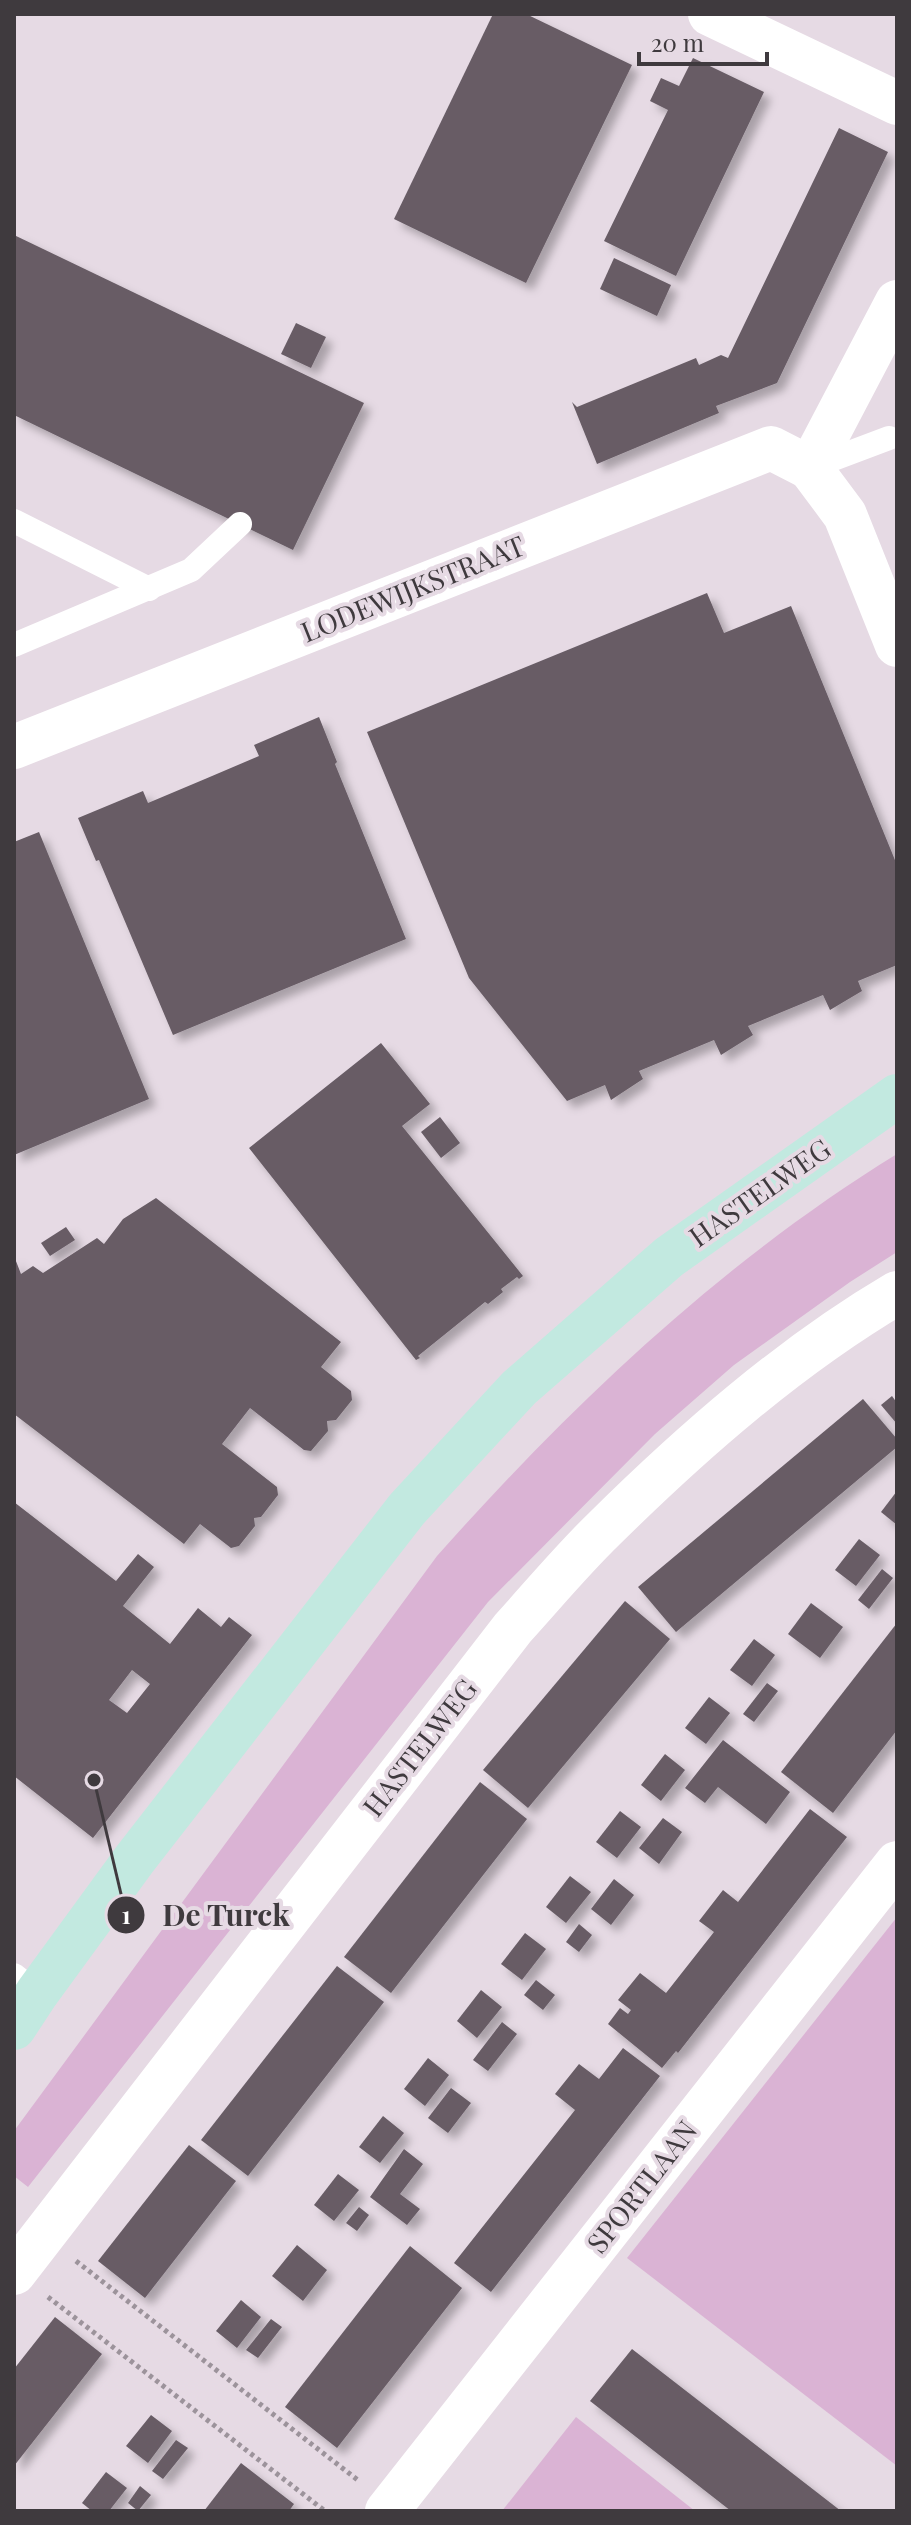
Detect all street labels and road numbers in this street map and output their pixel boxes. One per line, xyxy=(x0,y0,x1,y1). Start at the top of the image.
street label: LODEWIJKSTRAAT xyxy=(295,526,530,649)
street label: HASTELWEG xyxy=(681,1129,837,1254)
street label: HASTELWEG xyxy=(354,1671,484,1823)
street label: SPORTLAAN xyxy=(578,2112,704,2260)

